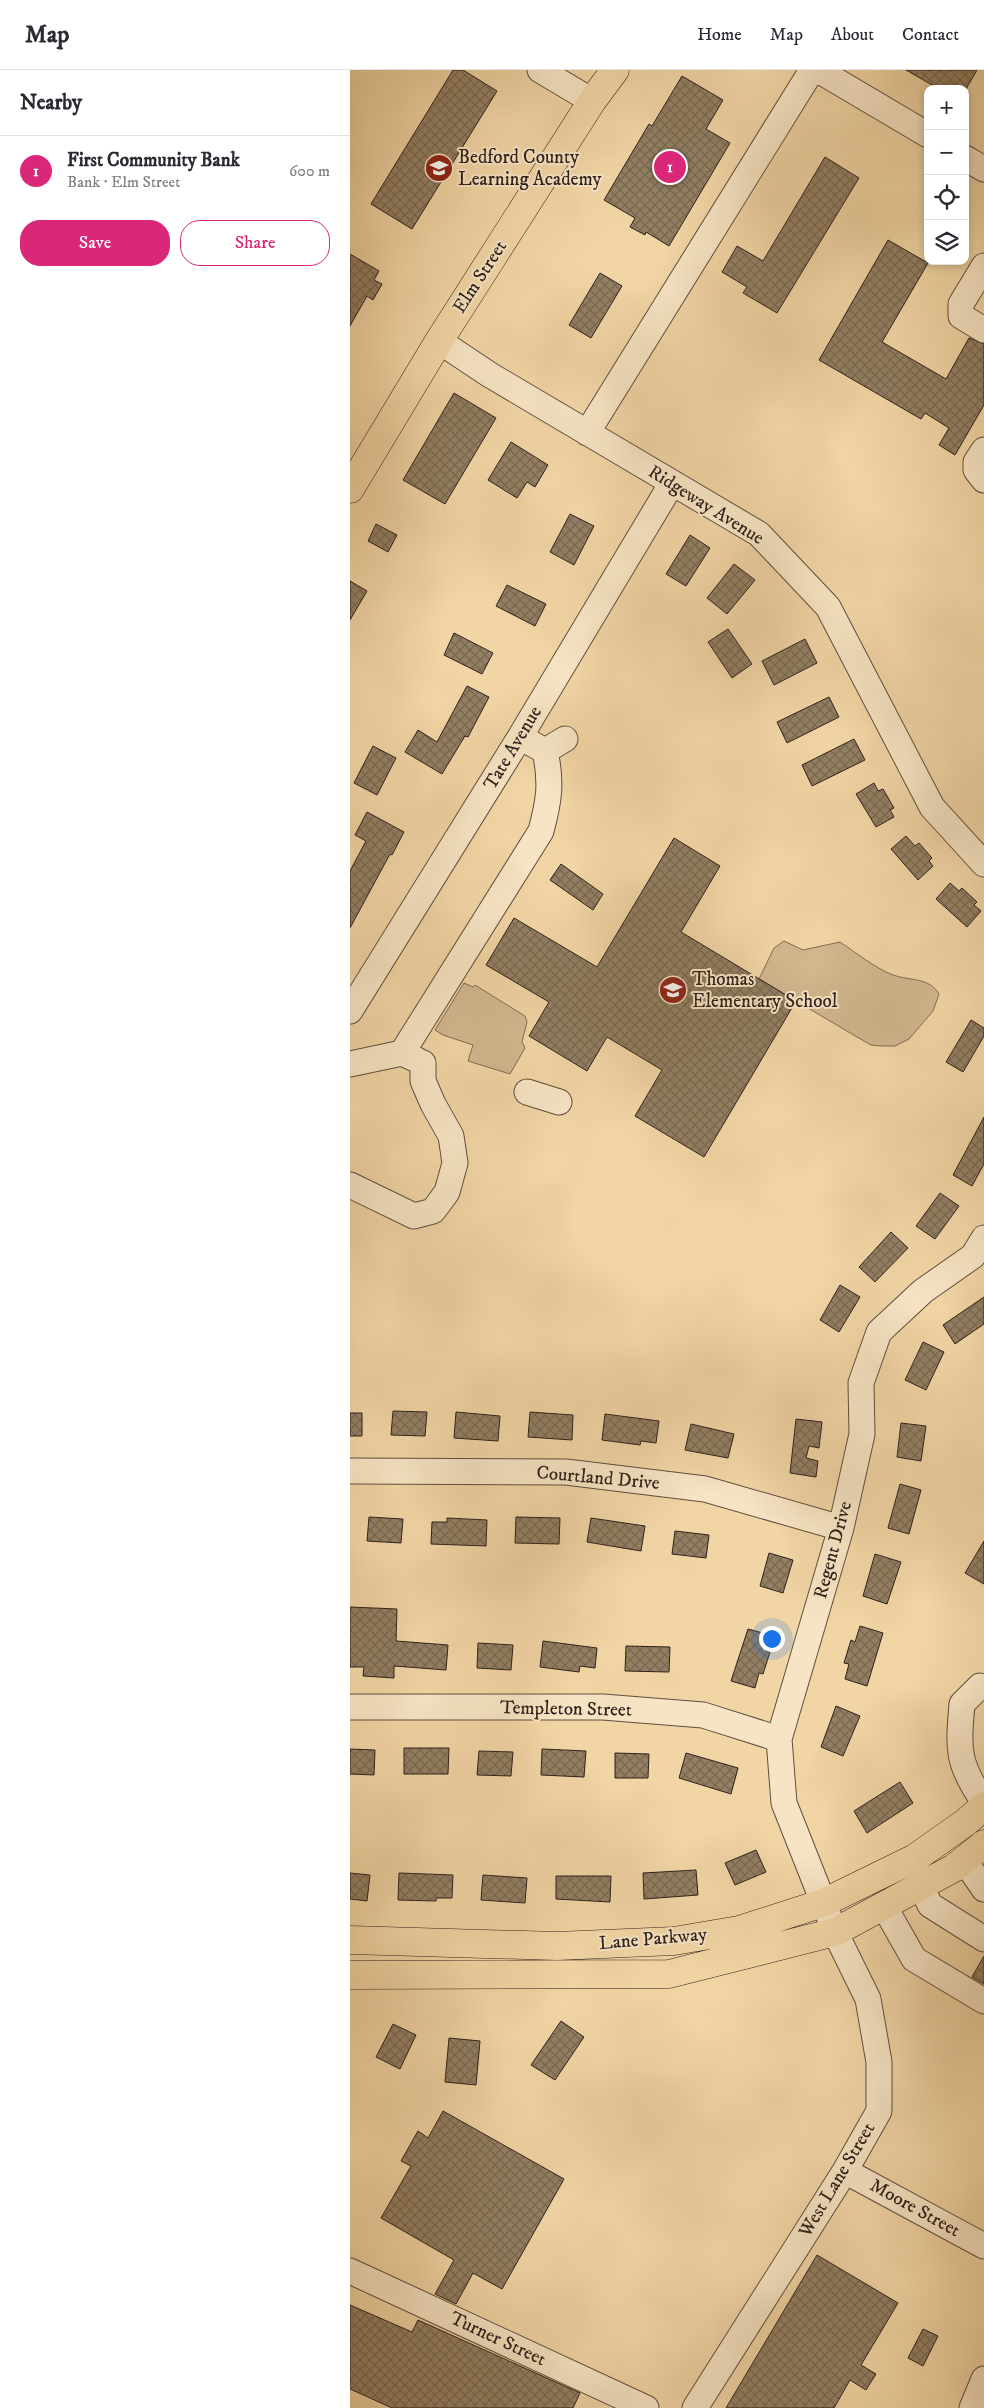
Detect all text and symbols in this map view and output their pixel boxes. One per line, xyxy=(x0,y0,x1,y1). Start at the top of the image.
text: Map xyxy=(25,20,69,50)
text: Home xyxy=(697,24,742,46)
text: Map xyxy=(770,24,803,46)
text: About xyxy=(831,24,874,46)
text: Contact xyxy=(902,24,959,46)
map controls xyxy=(924,85,969,265)
button: + xyxy=(924,85,969,130)
text: Nearby xyxy=(20,90,82,116)
button: − xyxy=(924,130,969,175)
place label: Bedford County Learning Academy xyxy=(458,146,603,191)
pin: 1 xyxy=(654,148,686,186)
text: First Community Bank xyxy=(67,149,240,172)
school or university icon: Bedford County Learning Academy xyxy=(424,153,454,183)
text: 1 xyxy=(33,161,39,181)
text: 600 m xyxy=(289,161,330,181)
text: Bank · Elm Street xyxy=(67,172,180,192)
button: locate xyxy=(924,175,969,220)
button: Save xyxy=(20,220,170,266)
button: Share xyxy=(180,220,330,266)
button: layers xyxy=(924,220,969,265)
street label: Elm Street xyxy=(448,236,512,318)
street label: Ridgeway Avenue xyxy=(644,460,768,550)
street label: Tate Avenue xyxy=(479,702,547,794)
place label: Thomas Elementary School xyxy=(692,968,838,1013)
school or university icon: Thomas Elementary School xyxy=(658,975,688,1005)
street label: Courtland Drive xyxy=(535,1461,661,1495)
street label: Regent Drive xyxy=(809,1499,857,1601)
your location xyxy=(759,1626,785,1652)
street label: Templeton Street xyxy=(500,1696,632,1722)
street label: Lane Parkway xyxy=(598,1923,709,1955)
street label: West Lane Street xyxy=(793,2119,880,2242)
street label: Moore Street xyxy=(866,2174,964,2242)
street label: Turner Street xyxy=(446,2307,550,2371)

